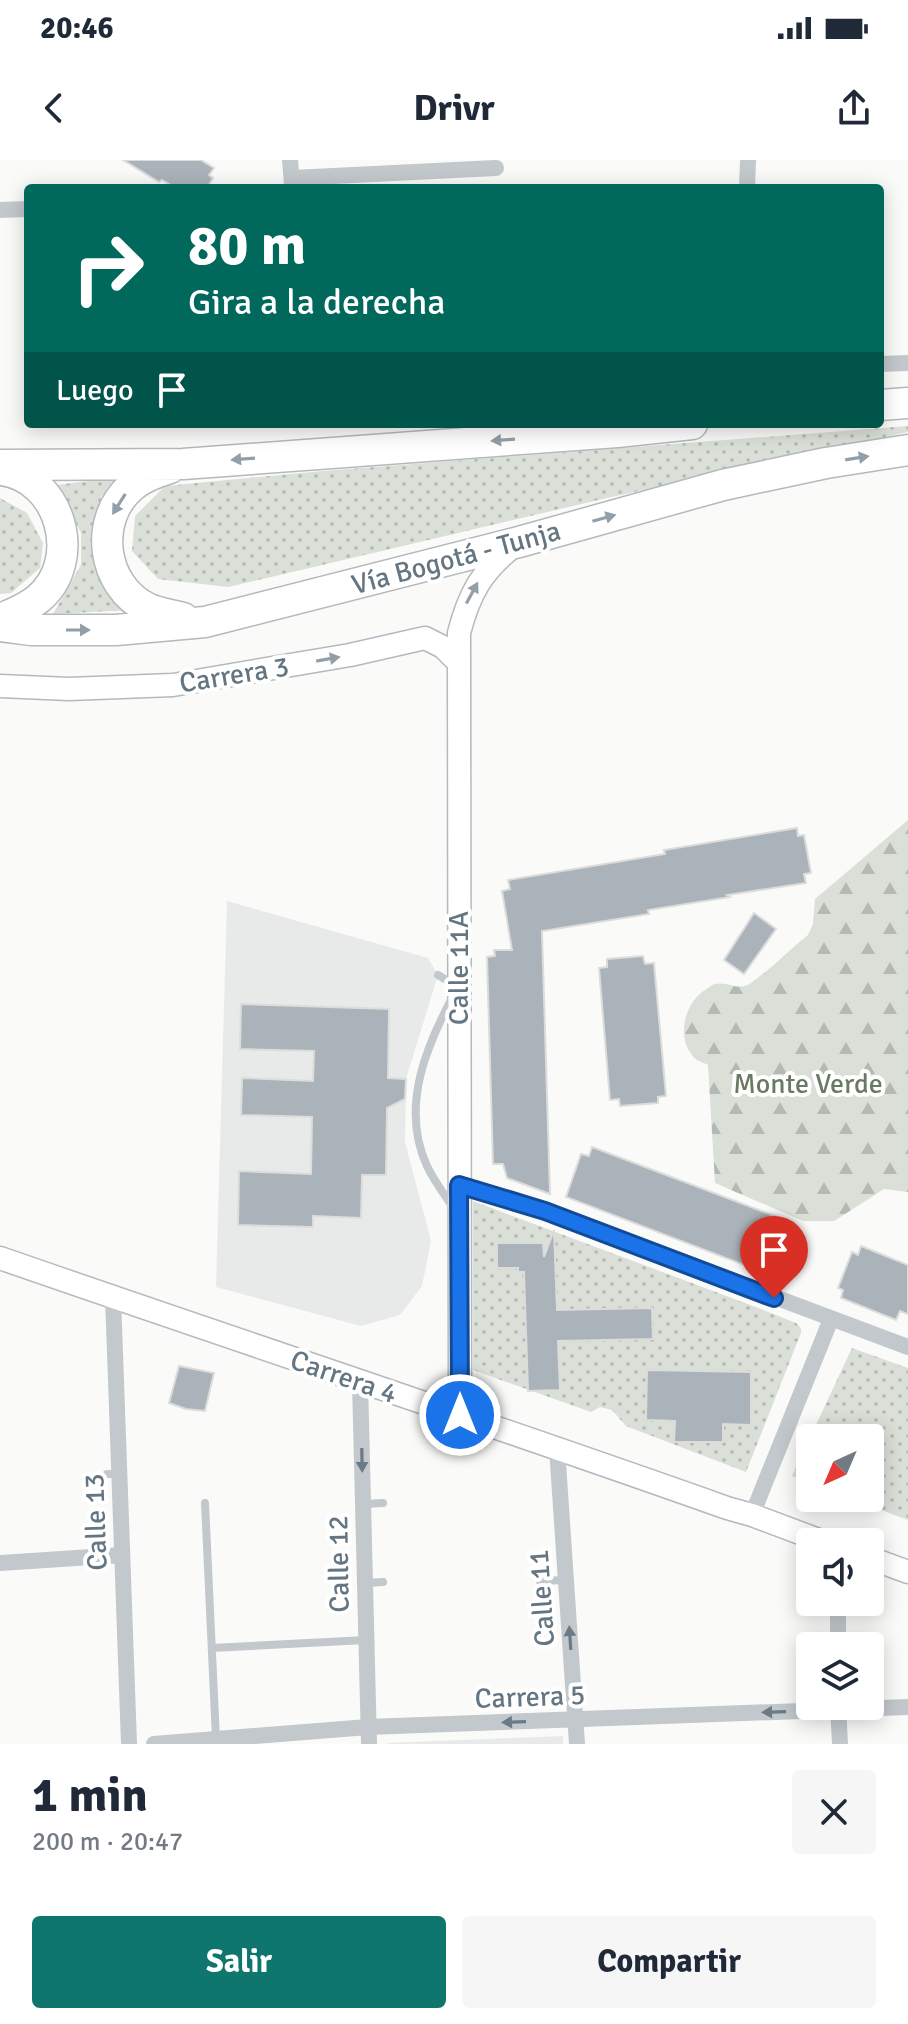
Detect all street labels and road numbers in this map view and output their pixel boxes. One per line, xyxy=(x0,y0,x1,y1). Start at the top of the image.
street label: Vía Bogotá - Tunja xyxy=(348,514,564,602)
street label: Carrera 3 xyxy=(177,650,291,700)
street label: Calle 11A xyxy=(442,911,476,1025)
street label: Carrera 4 xyxy=(286,1343,401,1411)
street label: Calle 13 xyxy=(77,1473,115,1571)
street label: Calle 12 xyxy=(321,1515,357,1613)
street label: Calle 11 xyxy=(522,1548,562,1648)
street label: Carrera 5 xyxy=(474,1678,586,1716)

